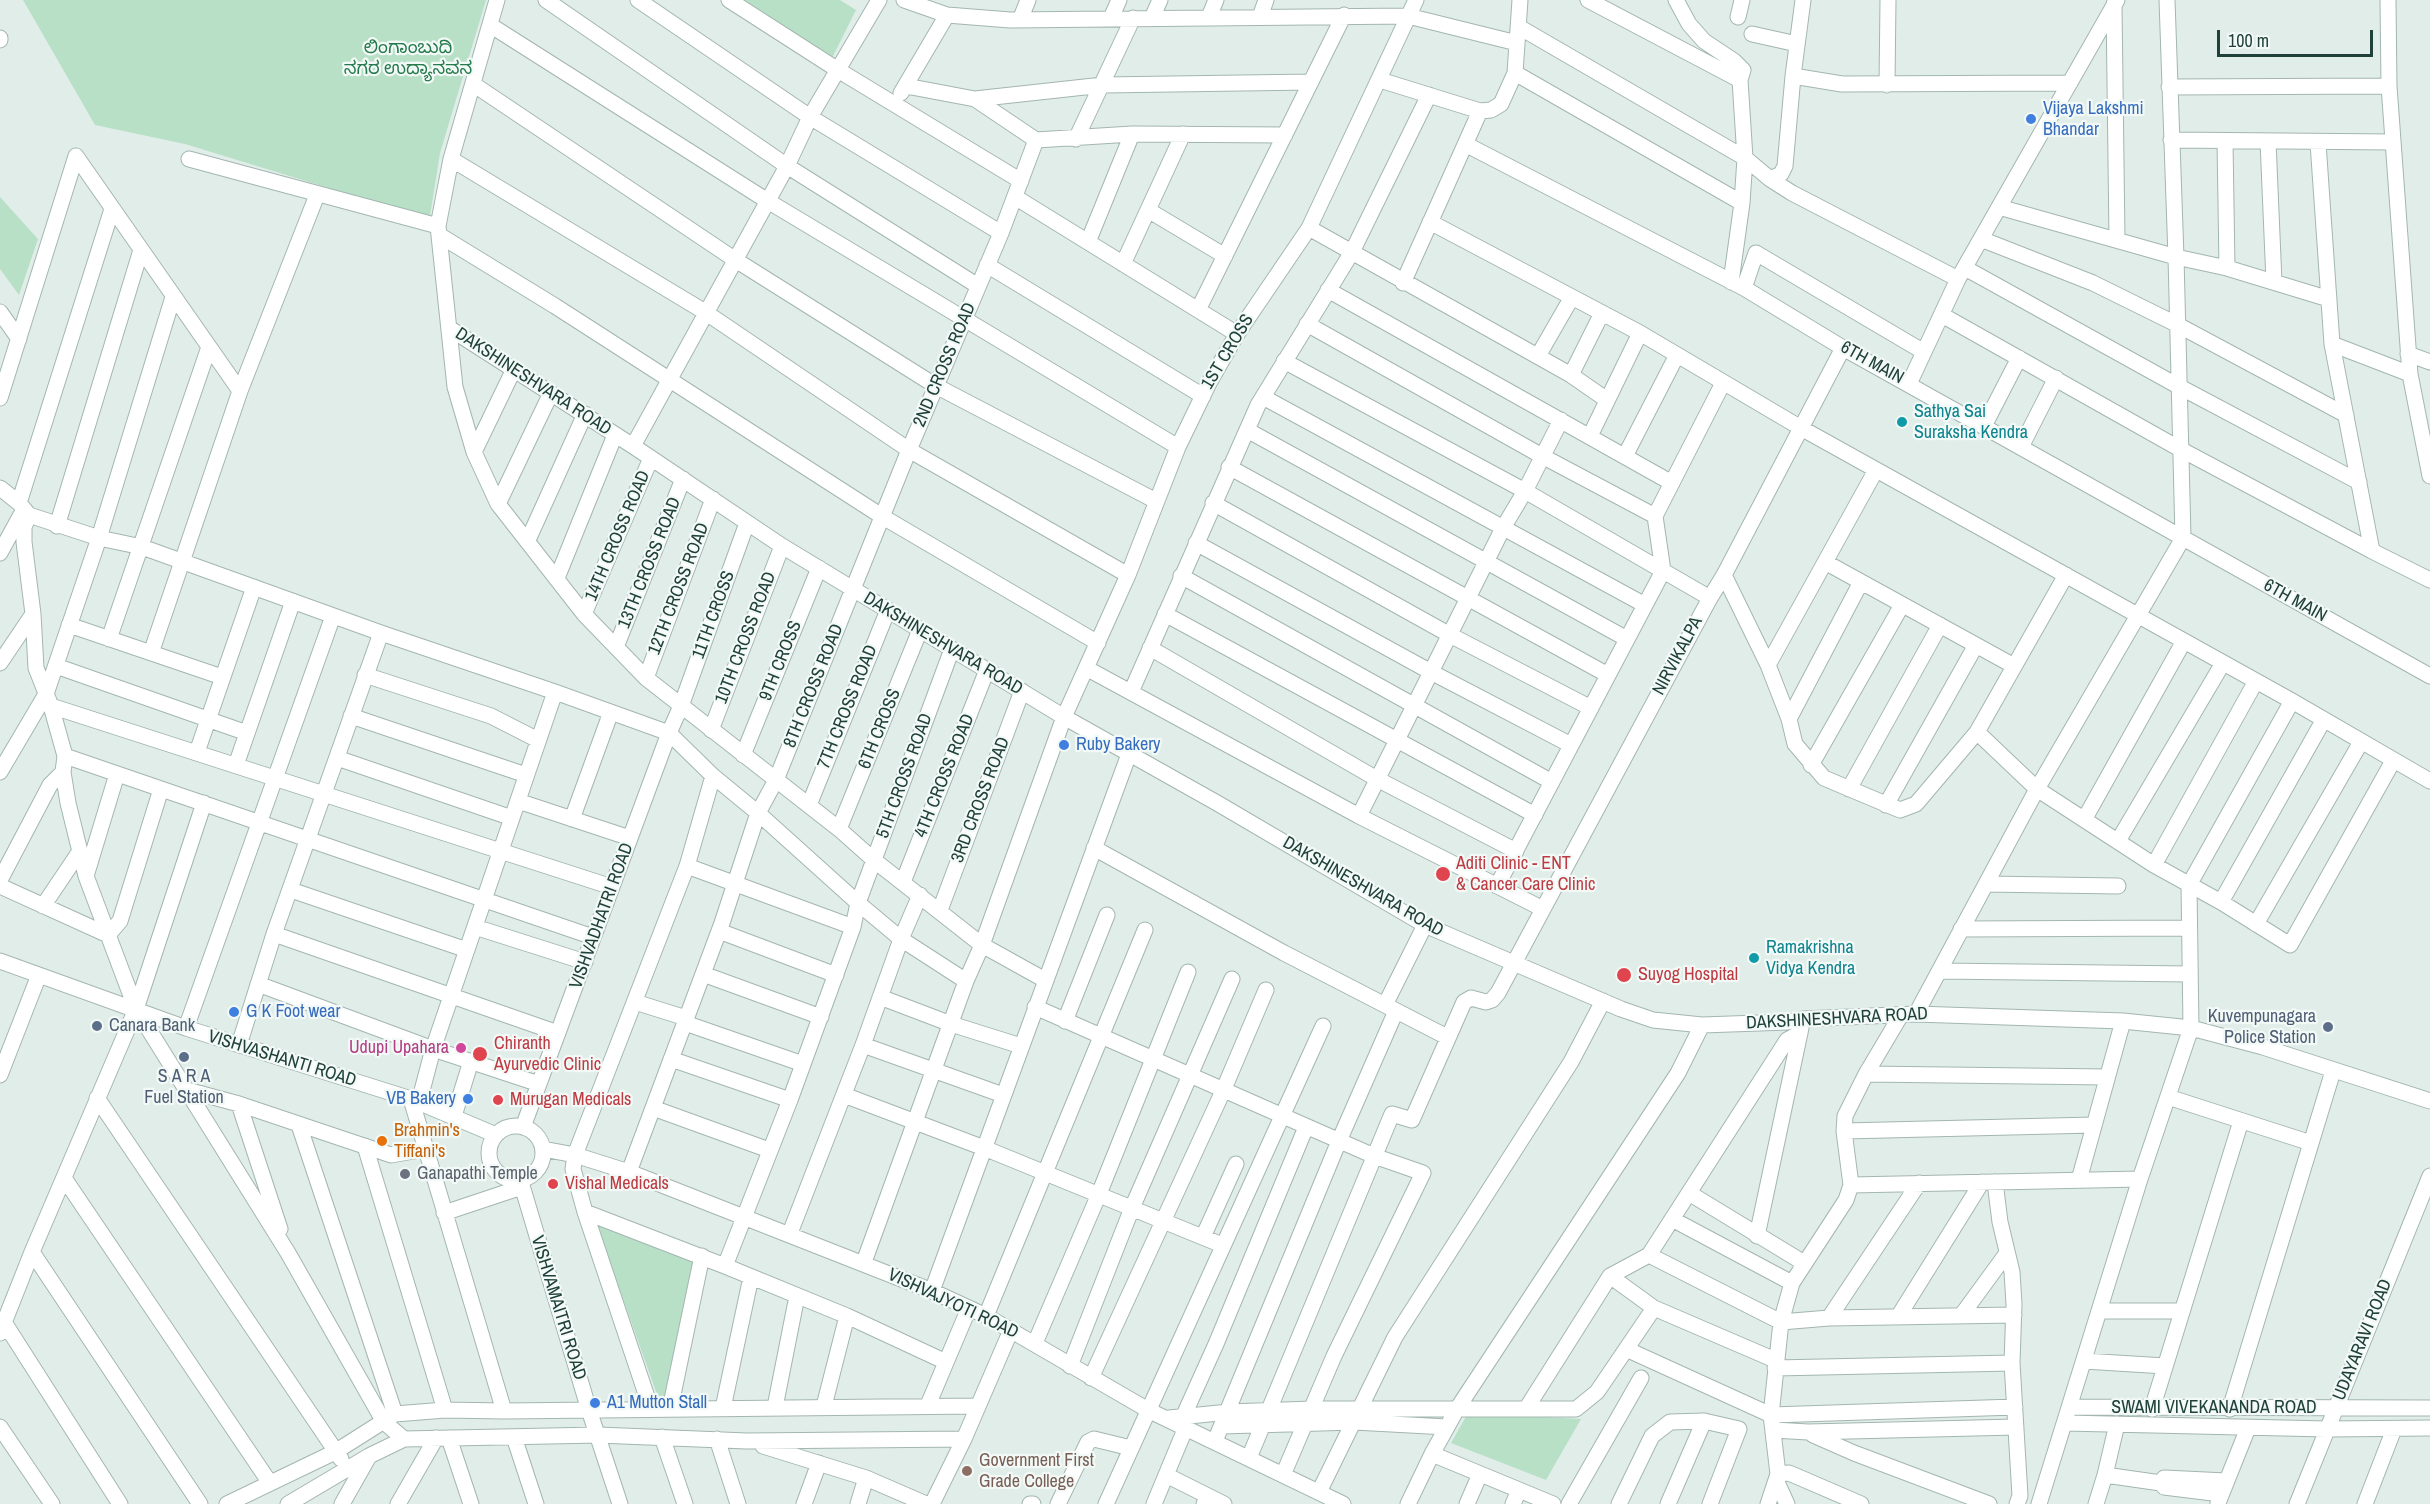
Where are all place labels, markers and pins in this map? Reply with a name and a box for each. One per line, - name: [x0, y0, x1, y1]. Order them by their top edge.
- place label: Vijaya Lakshmi Bhandar: [2043, 98, 2144, 140]
- marker: Vijaya Lakshmi Bhandar: [2024, 112, 2038, 126]
- place label: Sathya Sai Suraksha Kendra: [1914, 401, 2028, 444]
- marker: Sathya Sai Suraksha Kendra: [1895, 415, 1909, 429]
- place label: Ruby Bakery: [1076, 734, 1160, 756]
- marker: Ruby Bakery: [1057, 738, 1071, 752]
- place label: Aditi Clinic - ENT & Cancer Care Clinic: [1456, 853, 1595, 896]
- marker: Aditi Clinic - ENT & Cancer Care Clinic: [1434, 865, 1452, 883]
- place label: Ramakrishna Vidya Kendra: [1766, 937, 1855, 980]
- marker: Ramakrishna Vidya Kendra: [1747, 951, 1761, 965]
- place label: Suyog Hospital: [1638, 964, 1738, 986]
- marker: Suyog Hospital: [1615, 966, 1633, 984]
- place label: G K Foot wear: [246, 1001, 340, 1023]
- marker: G K Foot wear: [227, 1005, 241, 1019]
- place label: Kuvempunagara Police Station: [2208, 1006, 2316, 1048]
- place label: Canara Bank: [109, 1015, 195, 1037]
- marker: Canara Bank: [90, 1019, 104, 1033]
- marker: Kuvempunagara Police Station: [2321, 1020, 2335, 1034]
- place label: Chiranth Ayurvedic Clinic: [494, 1033, 601, 1076]
- place label: Udupi Upahara: [349, 1037, 449, 1059]
- marker: Udupi Upahara: [454, 1041, 468, 1055]
- marker: Chiranth Ayurvedic Clinic: [471, 1045, 489, 1063]
- marker: S A R A Fuel Station: [177, 1050, 191, 1064]
- place label: S A R A Fuel Station: [144, 1066, 224, 1108]
- place label: VB Bakery: [386, 1088, 456, 1110]
- place label: Murugan Medicals: [510, 1089, 631, 1111]
- marker: VB Bakery: [461, 1092, 475, 1106]
- marker: Murugan Medicals: [491, 1093, 505, 1107]
- place label: Brahmin's Tiffani's: [394, 1120, 460, 1162]
- marker: Brahmin's Tiffani's: [375, 1134, 389, 1148]
- place label: Ganapathi Temple: [417, 1163, 538, 1185]
- marker: Ganapathi Temple: [398, 1167, 412, 1181]
- place label: Vishal Medicals: [565, 1173, 669, 1195]
- marker: Vishal Medicals: [546, 1177, 560, 1191]
- place label: A1 Mutton Stall: [607, 1392, 707, 1414]
- marker: A1 Mutton Stall: [588, 1396, 602, 1410]
- place label: Government First Grade College: [979, 1450, 1094, 1492]
- marker: Government First Grade College: [960, 1464, 974, 1478]

